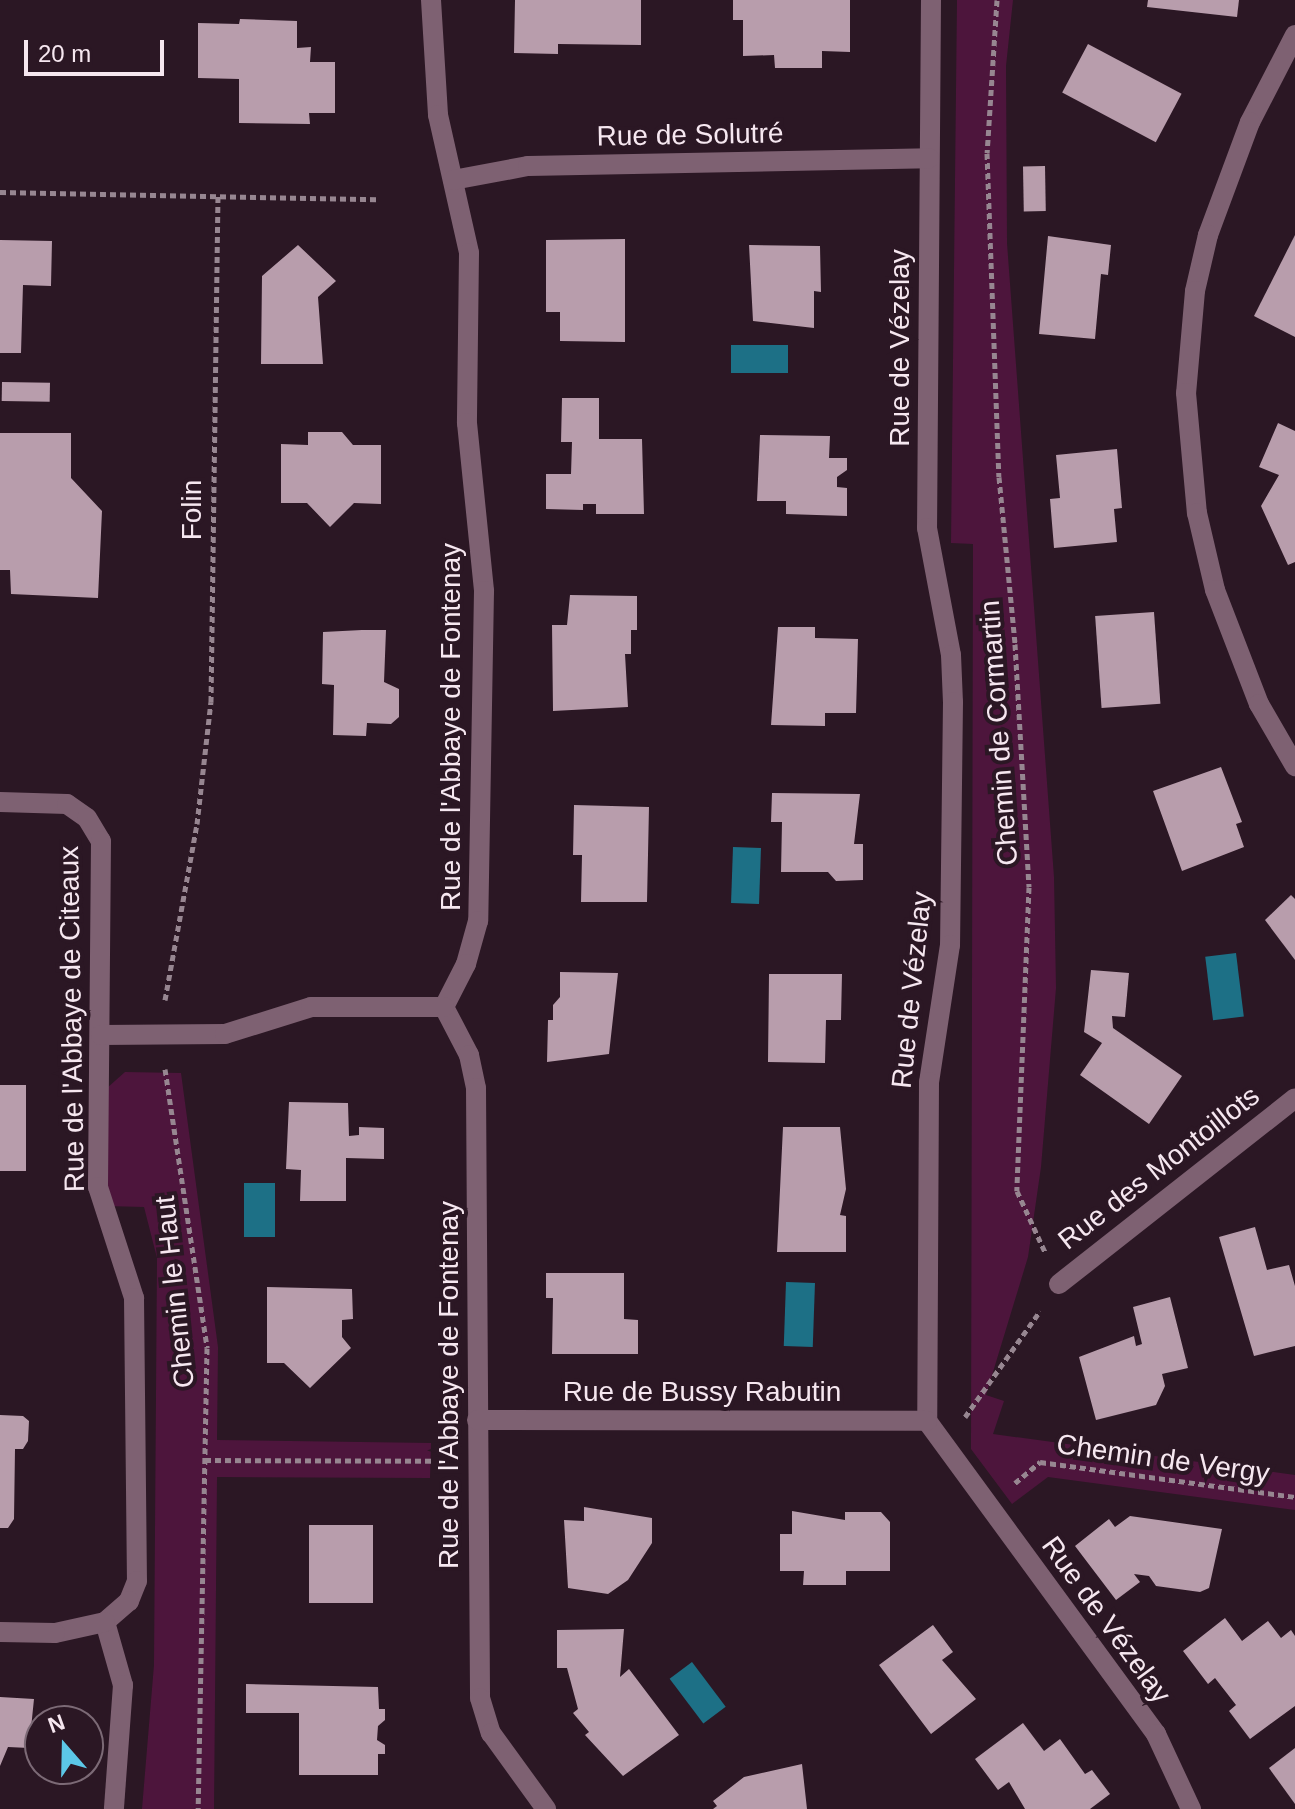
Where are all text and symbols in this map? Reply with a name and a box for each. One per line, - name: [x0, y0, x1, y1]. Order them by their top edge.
- scale bar: [28, 24, 168, 74]
- text: 20 m: [38, 40, 91, 67]
- street label: Rue de Solutré: [596, 117, 784, 153]
- street label: Rue de Vézelay: [883, 249, 917, 447]
- street label: Folin: [175, 480, 209, 540]
- street label: Rue de l'Abbaye de Fontenay: [434, 543, 468, 911]
- street label: Chemin de Cormartin: [973, 599, 1025, 867]
- street label: Rue de l'Abbaye de Citeaux: [52, 846, 92, 1192]
- street label: Rue de Vézelay: [885, 890, 939, 1090]
- street label: Rue des Montoillots: [1052, 1079, 1266, 1257]
- street label: Chemin le Haut: [148, 1194, 202, 1390]
- street label: Rue de l'Abbaye de Fontenay: [432, 1201, 466, 1569]
- street label: Rue de Bussy Rabutin: [563, 1375, 841, 1409]
- street label: Chemin de Vergy: [1054, 1427, 1272, 1491]
- street label: Rue de Vézelay: [1034, 1530, 1178, 1710]
- north arrow: [24, 1705, 104, 1785]
- text: N: [45, 1709, 68, 1738]

